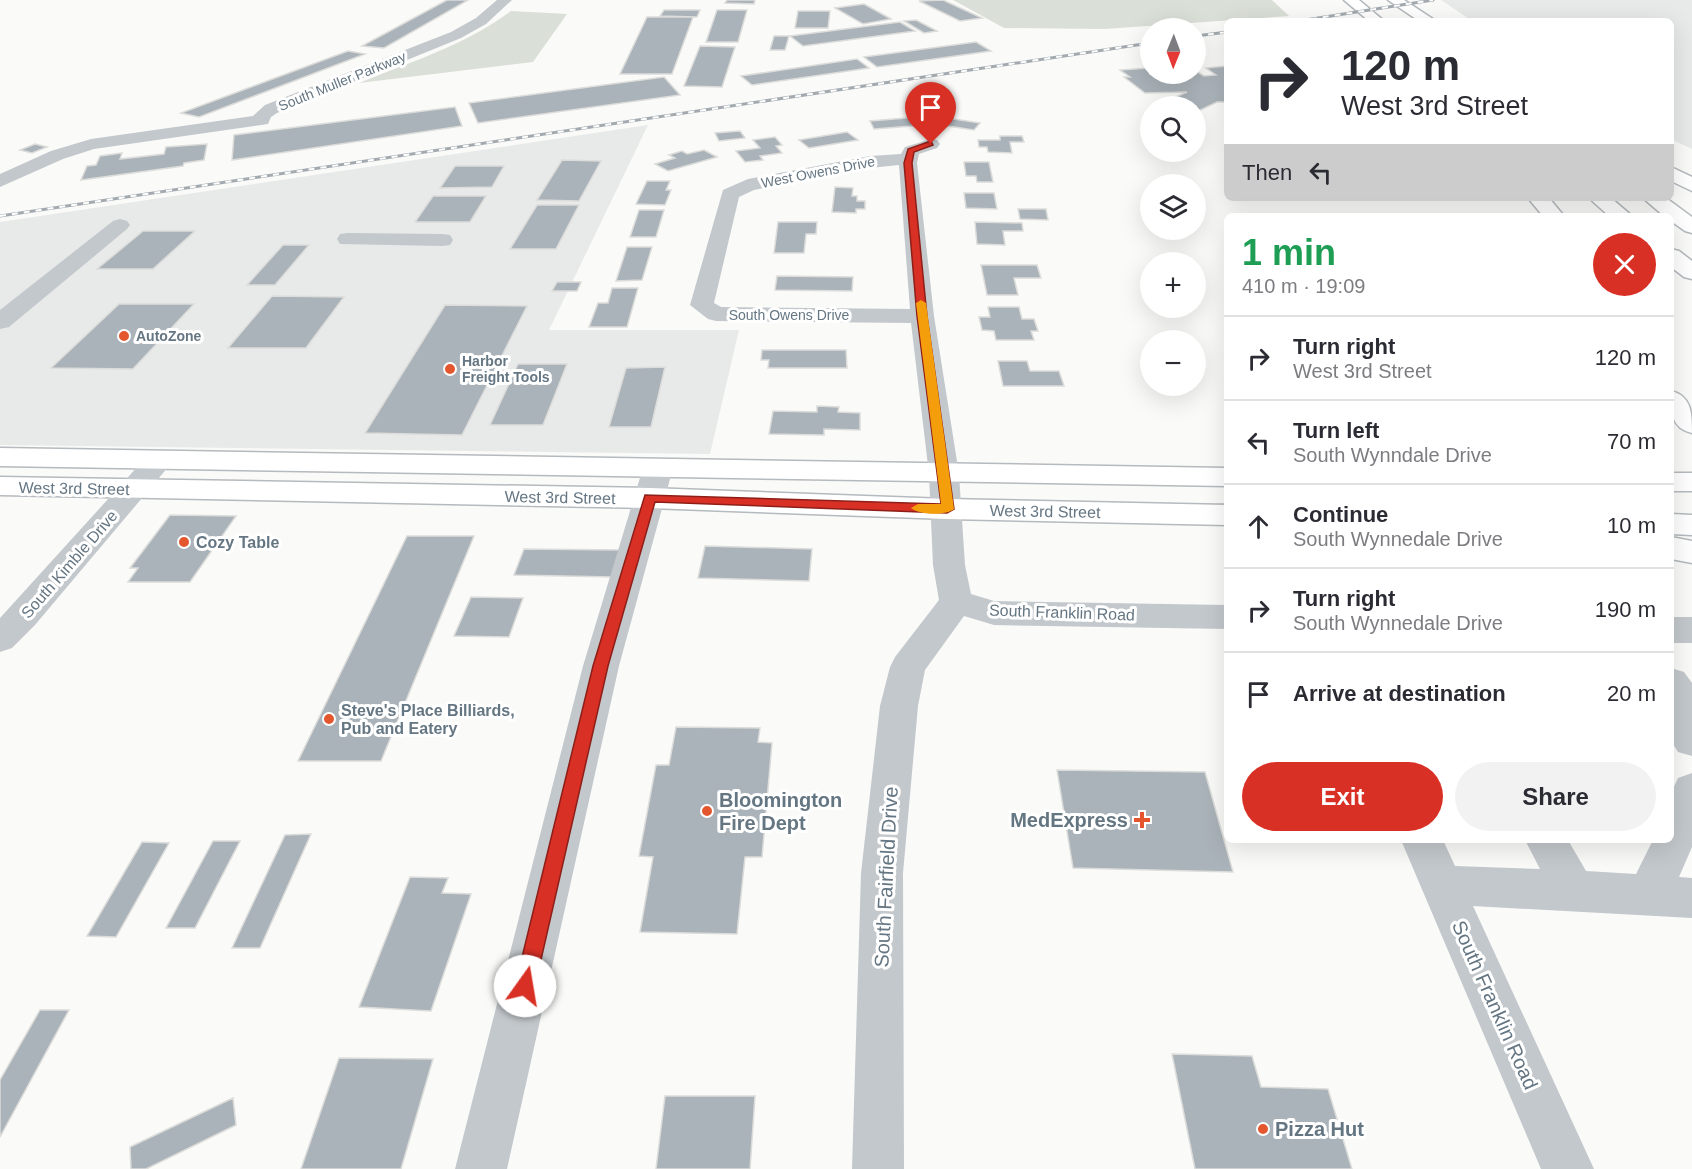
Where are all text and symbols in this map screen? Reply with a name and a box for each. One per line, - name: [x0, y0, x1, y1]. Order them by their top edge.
- north arrow: [1140, 18, 1206, 84]
- map controls: [1140, 18, 1206, 396]
- icon: right: [1242, 42, 1320, 120]
- text: 120 m: [1341, 42, 1460, 89]
- street label: South Muller Parkway: [276, 48, 408, 114]
- pin: [905, 82, 956, 144]
- icon: arrive: [914, 91, 947, 124]
- text: West 3rd Street: [1341, 91, 1528, 121]
- button: search: [1140, 96, 1206, 162]
- street label: West Owens Drive: [760, 153, 876, 191]
- icon: left: [1304, 156, 1337, 189]
- text: Then: [1242, 160, 1292, 185]
- button: layers: [1140, 174, 1206, 240]
- text: 1 min: [1242, 232, 1336, 273]
- button: close: [1593, 233, 1656, 296]
- button: +: [1140, 252, 1206, 318]
- text: 410 m · 19:09: [1242, 275, 1365, 297]
- street label: South Owens Drive: [729, 307, 850, 323]
- place label: AutoZone: [136, 328, 202, 344]
- marker: AutoZone: [117, 329, 131, 343]
- button: −: [1140, 330, 1206, 396]
- text: Turn right: [1293, 334, 1395, 359]
- icon: right: [1242, 342, 1275, 375]
- text: 120 m: [1595, 345, 1656, 370]
- place label: Harbor Freight Tools: [462, 353, 550, 385]
- text: West 3rd Street: [1293, 360, 1432, 382]
- marker: Harbor Freight Tools: [443, 362, 457, 376]
- text: Turn left: [1293, 418, 1379, 443]
- icon: left: [1242, 426, 1275, 459]
- text: 70 m: [1607, 429, 1656, 454]
- text: South Wynndale Drive: [1293, 444, 1492, 466]
- street label: West 3rd Street: [18, 479, 130, 498]
- street label: West 3rd Street: [504, 488, 616, 507]
- street label: West 3rd Street: [989, 502, 1101, 521]
- text: Continue: [1293, 502, 1388, 527]
- street label: South Kimble Drive: [18, 507, 121, 622]
- icon: ahead: [1242, 510, 1275, 543]
- text: 10 m: [1607, 513, 1656, 538]
- text: South Wynnedale Drive: [1293, 528, 1503, 550]
- place label: Cozy Table: [196, 534, 279, 551]
- marker: Cozy Table: [177, 535, 191, 549]
- text: Turn right: [1293, 586, 1395, 611]
- icon: right: [1242, 594, 1275, 627]
- text: 190 m: [1595, 597, 1656, 622]
- street label: South Franklin Road: [989, 601, 1135, 624]
- text: South Wynnedale Drive: [1293, 612, 1503, 634]
- icon: arrive: [1242, 678, 1275, 711]
- text: Arrive at destination: [1293, 681, 1506, 706]
- text: 20 m: [1607, 681, 1656, 706]
- place label: Steve's Place Billiards, Pub and Eatery: [341, 702, 515, 737]
- marker: Steve's Place Billiards, Pub and Eatery: [322, 712, 336, 726]
- button: Exit: [1242, 762, 1443, 831]
- button: Share: [1455, 762, 1656, 831]
- street label: South Fairfield Drive: [870, 786, 902, 968]
- place label: Bloomington Fire Dept: [719, 789, 842, 834]
- marker: Bloomington Fire Dept: [700, 804, 714, 818]
- place label: MedExpress: [1010, 809, 1128, 831]
- marker: MedExpress: [1133, 811, 1151, 829]
- street label: South Franklin Road: [1448, 917, 1542, 1093]
- position arrow: [493, 954, 557, 1018]
- place label: Pizza Hut: [1275, 1118, 1364, 1140]
- marker: Pizza Hut: [1256, 1122, 1270, 1136]

